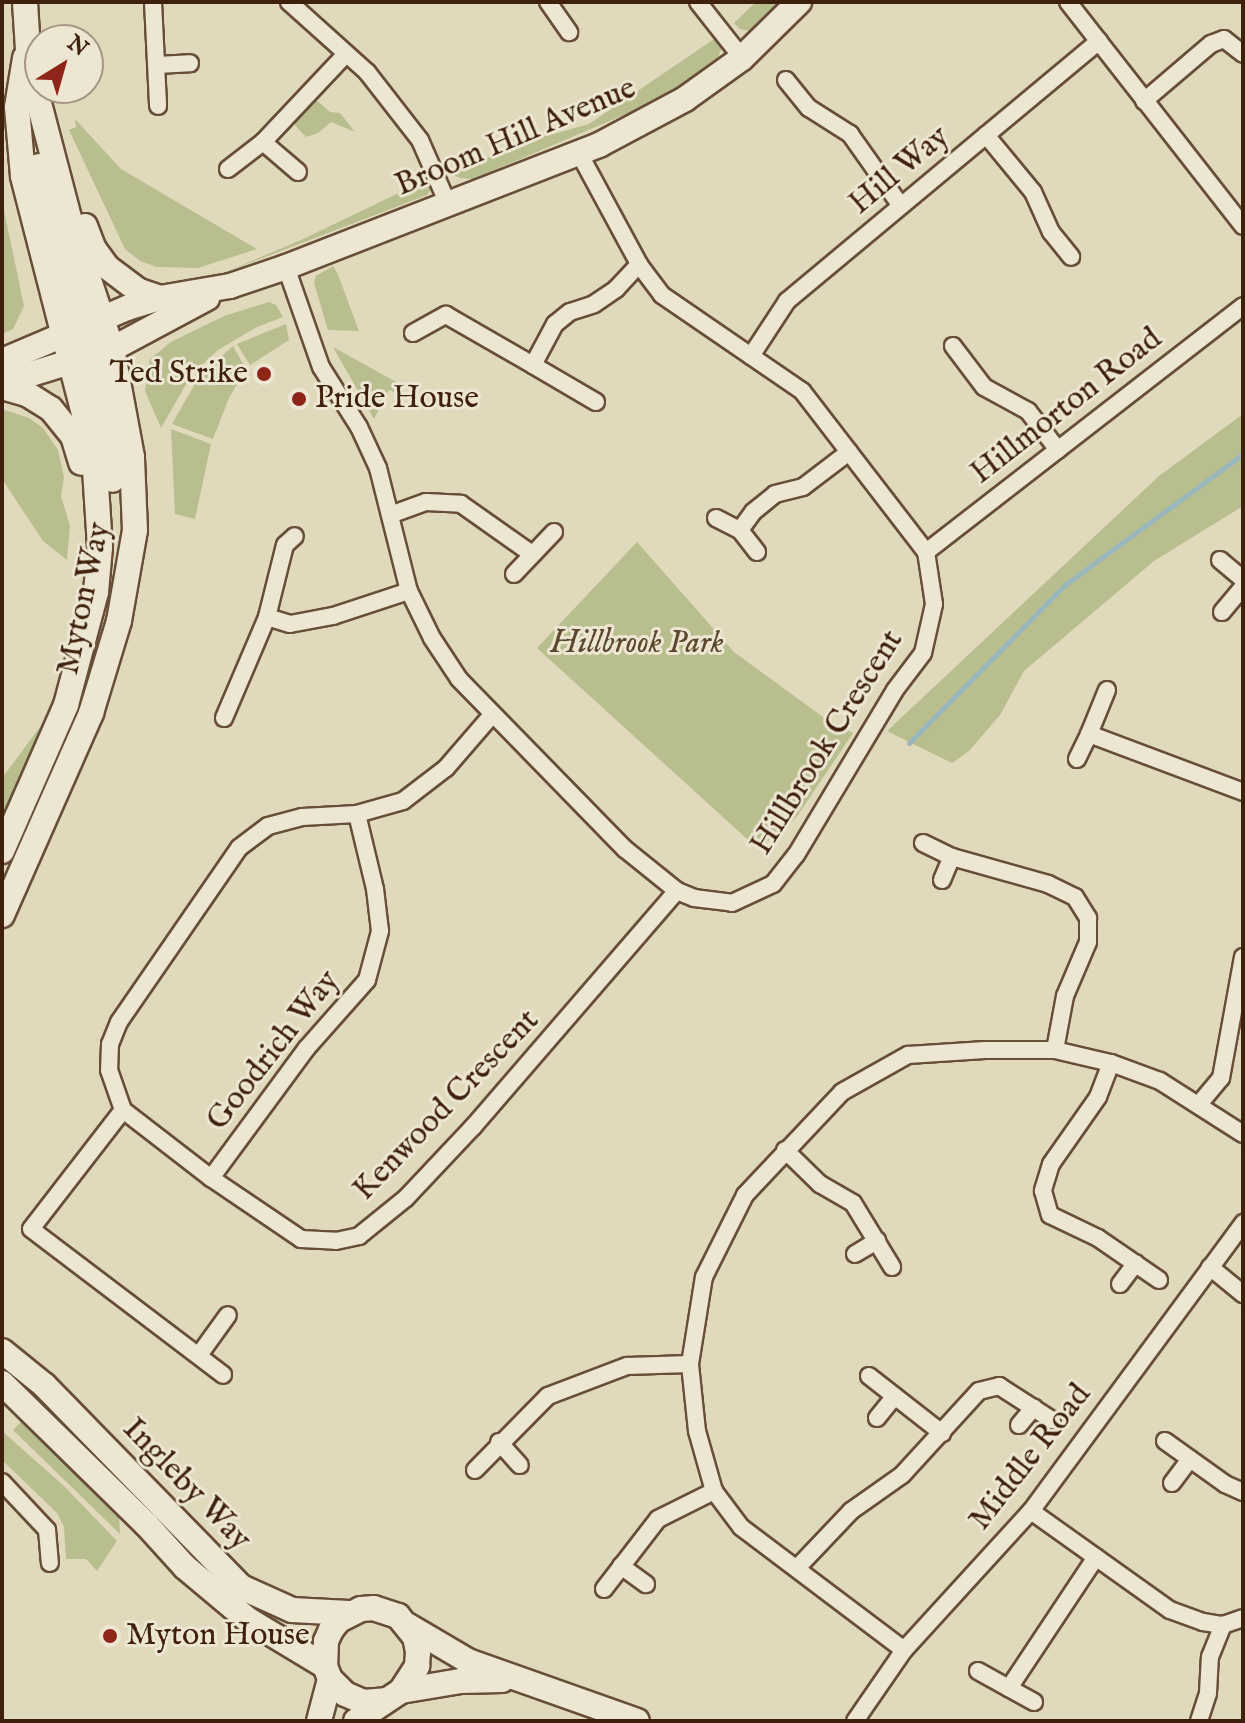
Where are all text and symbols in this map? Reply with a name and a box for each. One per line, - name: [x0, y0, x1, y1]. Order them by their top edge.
- north arrow: [24, 24, 104, 104]
- text: N: [61, 30, 93, 63]
- street label: Broom Hill Avenue: [390, 70, 642, 206]
- street label: Hill Way: [842, 118, 958, 224]
- street label: Hillmorton Road: [964, 321, 1170, 493]
- place label: Ted Strike: [109, 355, 248, 393]
- marker: Ted Strike: [255, 365, 273, 383]
- place label: Pride House: [315, 380, 479, 418]
- marker: Pride House: [290, 390, 308, 408]
- street label: Myton Way: [50, 519, 120, 679]
- street label: Hillbrook Crescent: [743, 624, 913, 862]
- park label: Hillbrook Park: [551, 625, 723, 663]
- street label: Goodrich Way: [200, 963, 348, 1139]
- street label: Kenwood Crescent: [346, 1003, 548, 1209]
- street label: Middle Road: [962, 1377, 1100, 1539]
- street label: Ingleby Way: [114, 1411, 258, 1559]
- place label: Myton House: [126, 1617, 310, 1655]
- marker: Myton House: [101, 1627, 119, 1645]

